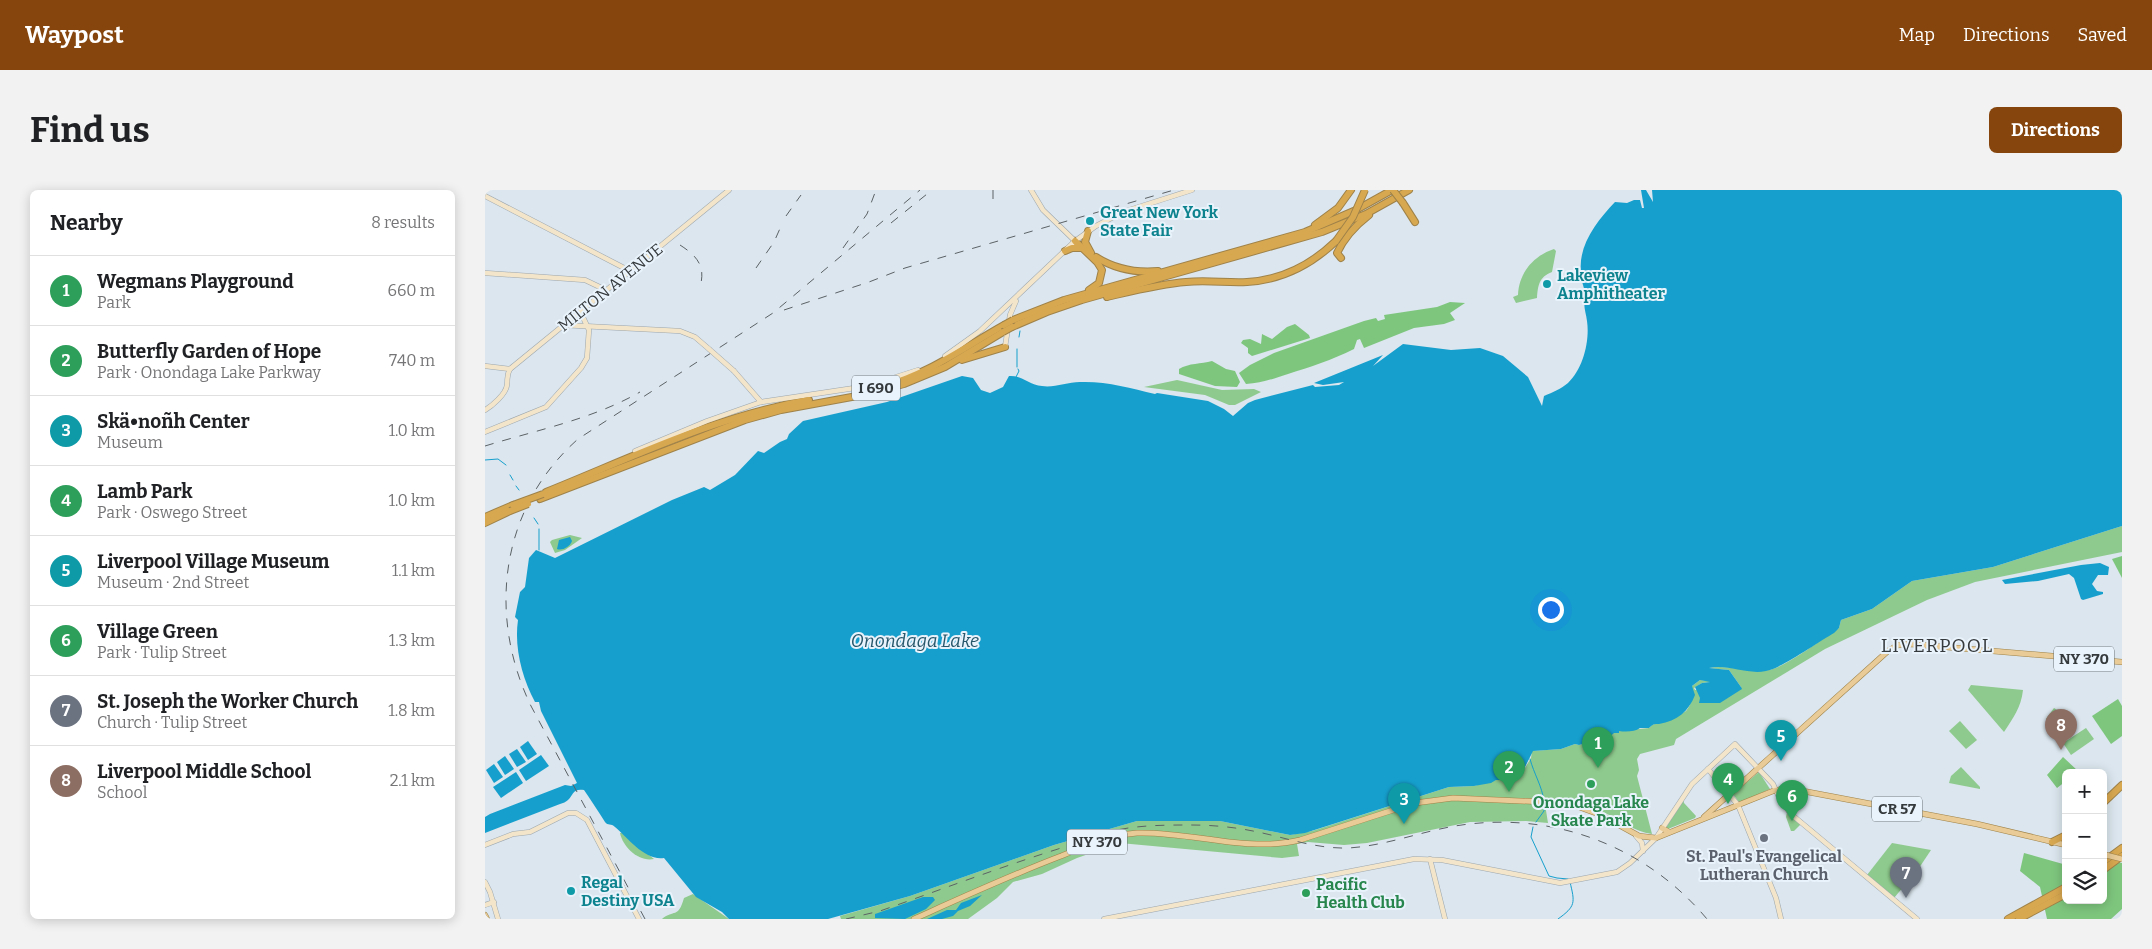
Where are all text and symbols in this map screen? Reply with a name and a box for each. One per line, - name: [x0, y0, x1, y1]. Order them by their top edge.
- text: Waypost: [25, 21, 124, 49]
- text: Map: [1899, 24, 1935, 46]
- text: Directions: [1963, 24, 2050, 46]
- text: Saved: [2078, 24, 2127, 46]
- button: Directions: [1989, 107, 2122, 153]
- text: Find us: [30, 109, 150, 151]
- place label: Great New York State Fair: [1100, 203, 1219, 240]
- text: Nearby: [50, 210, 123, 236]
- text: 8 results: [371, 213, 435, 232]
- marker: Great New York State Fair: [1084, 215, 1096, 227]
- street label: MILTON AVENUE: [554, 239, 667, 335]
- place label: Lakeview Amphitheater: [1557, 266, 1665, 303]
- text: Wegmans Playground: [97, 270, 294, 293]
- marker: Lakeview Amphitheater: [1541, 278, 1553, 290]
- text: 1: [63, 281, 69, 300]
- text: 660 m: [387, 281, 435, 300]
- text: Park: [97, 293, 131, 312]
- text: Butterfly Garden of Hope: [97, 340, 321, 363]
- text: 2: [61, 351, 71, 370]
- text: 740 m: [389, 351, 435, 370]
- text: Park · Onondaga Lake Parkway: [97, 363, 321, 382]
- road number: I 690: [852, 376, 900, 400]
- text: Skä•noñh Center: [97, 410, 250, 433]
- text: 3: [61, 421, 71, 440]
- text: 1.0 km: [388, 421, 435, 440]
- text: Museum: [97, 433, 163, 452]
- text: Lamb Park: [97, 480, 193, 503]
- text: 4: [61, 491, 71, 510]
- text: 1.0 km: [388, 491, 435, 510]
- text: Park · Oswego Street: [97, 503, 247, 522]
- text: Liverpool Village Museum: [97, 550, 329, 573]
- text: 5: [62, 561, 70, 580]
- text: 1.1 km: [392, 561, 435, 580]
- text: Museum · 2nd Street: [97, 573, 249, 592]
- your location: [1538, 597, 1564, 623]
- text: Village Green: [97, 620, 218, 643]
- water label: Onondaga Lake: [851, 630, 979, 652]
- text: 6: [61, 631, 71, 650]
- text: 1.3 km: [389, 631, 435, 650]
- district label: LIVERPOOL: [1881, 634, 1993, 657]
- text: Park · Tulip Street: [97, 643, 227, 662]
- road number: NY 370: [2054, 646, 2114, 672]
- text: St. Joseph the Worker Church: [97, 690, 358, 713]
- text: 7: [62, 701, 70, 720]
- text: 1.8 km: [388, 701, 435, 720]
- pin: 8: [2045, 709, 2077, 750]
- text: Church · Tulip Street: [97, 713, 247, 732]
- pin: 5: [1765, 720, 1797, 761]
- pin: 1: [1582, 727, 1614, 768]
- pin: 2: [1493, 751, 1525, 792]
- text: Liverpool Middle School: [97, 760, 311, 783]
- pin: 4: [1712, 763, 1744, 804]
- map controls: [2062, 769, 2107, 904]
- button: +: [2062, 769, 2107, 814]
- text: 8: [61, 771, 71, 790]
- text: 2.1 km: [390, 771, 435, 790]
- marker: Onondaga Lake Skate Park: [1585, 778, 1597, 790]
- pin: 6: [1776, 780, 1808, 821]
- text: School: [97, 783, 147, 802]
- pin: 3: [1388, 783, 1420, 824]
- place label: Onondaga Lake Skate Park: [1533, 793, 1649, 830]
- road number: CR 57: [1872, 796, 1922, 822]
- button: −: [2062, 814, 2107, 859]
- road number: NY 370: [1067, 830, 1127, 854]
- marker: St. Paul's Evangelical Lutheran Church: [1758, 832, 1770, 844]
- place label: St. Paul's Evangelical Lutheran Church: [1686, 847, 1842, 884]
- pin: 7: [1890, 857, 1922, 898]
- button: layers: [2062, 859, 2107, 904]
- place label: Regal Destiny USA: [581, 873, 675, 910]
- place label: Pacific Health Club: [1316, 875, 1405, 912]
- marker: Regal Destiny USA: [565, 885, 577, 897]
- marker: Pacific Health Club: [1300, 887, 1312, 899]

